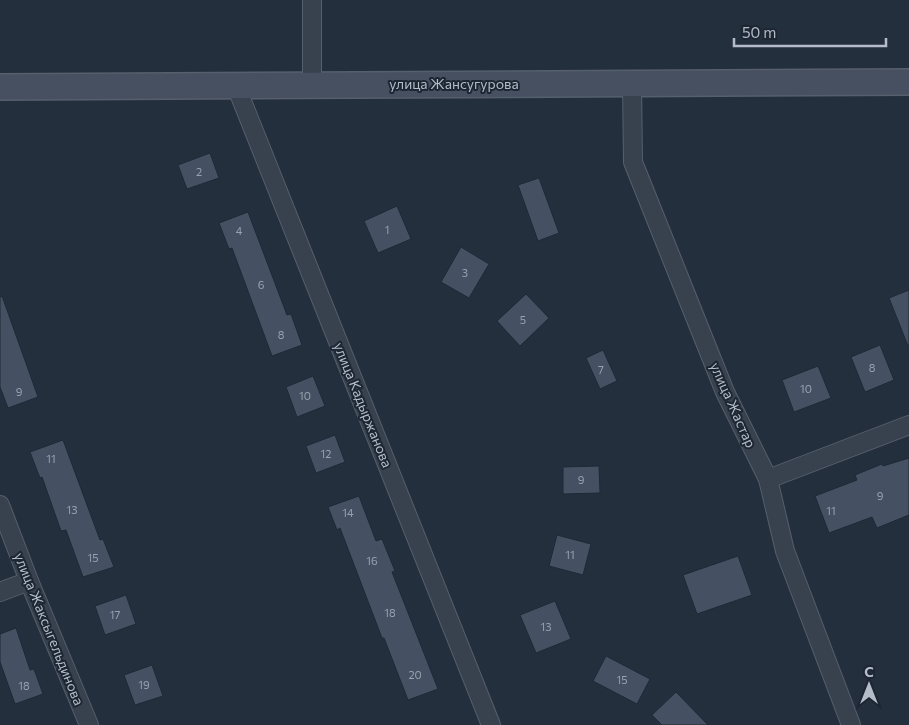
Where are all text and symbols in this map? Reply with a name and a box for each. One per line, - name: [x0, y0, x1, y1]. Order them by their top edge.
- scale bar: [734, 15, 886, 47]
- text: 50 m: [742, 23, 776, 41]
- street label: улица Жансугурова: [389, 75, 519, 92]
- house number: 2: [196, 165, 202, 178]
- house number: 1: [385, 223, 389, 236]
- house number: 4: [236, 224, 243, 237]
- house number: 3: [462, 266, 468, 279]
- house number: 6: [258, 278, 265, 291]
- house number: 5: [520, 313, 526, 326]
- house number: 8: [278, 328, 285, 341]
- street label: улица Кадыржанова: [331, 340, 396, 470]
- street label: улица Жастар: [707, 359, 760, 450]
- house number: 8: [869, 361, 876, 374]
- house number: 7: [598, 363, 604, 376]
- house number: 10: [800, 382, 812, 395]
- house number: 9: [16, 385, 23, 398]
- house number: 10: [299, 389, 311, 402]
- house number: 12: [321, 447, 331, 460]
- house number: 11: [46, 452, 56, 465]
- house number: 9: [578, 473, 585, 486]
- house number: 9: [877, 489, 884, 502]
- house number: 13: [67, 503, 77, 516]
- house number: 11: [826, 504, 836, 517]
- house number: 14: [342, 506, 354, 519]
- house number: 11: [565, 548, 575, 561]
- street label: улица Жаксыгельдинова: [11, 550, 88, 708]
- house number: 15: [87, 551, 99, 564]
- house number: 16: [366, 554, 378, 567]
- house number: 18: [384, 606, 396, 619]
- house number: 17: [110, 608, 120, 621]
- house number: 13: [541, 620, 551, 633]
- north arrow: [844, 660, 894, 710]
- text: С: [864, 663, 874, 680]
- house number: 20: [408, 668, 422, 681]
- house number: 15: [616, 673, 628, 686]
- house number: 19: [138, 678, 150, 691]
- house number: 18: [18, 679, 30, 692]

